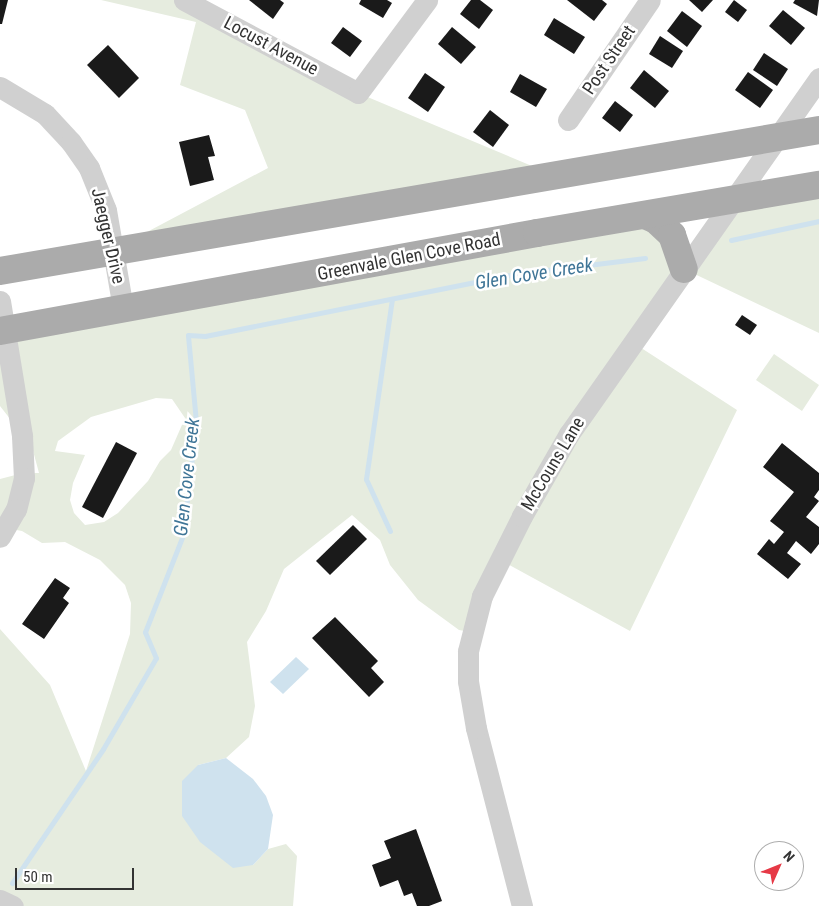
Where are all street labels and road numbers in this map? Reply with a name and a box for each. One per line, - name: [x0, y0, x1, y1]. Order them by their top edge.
- street label: Locust Avenue: [220, 12, 322, 80]
- street label: Post Street: [578, 21, 640, 99]
- street label: Jaegger Drive: [87, 186, 129, 286]
- street label: Greenvale Glen Cove Road: [316, 229, 502, 285]
- street label: McCouns Lane: [517, 413, 589, 515]

